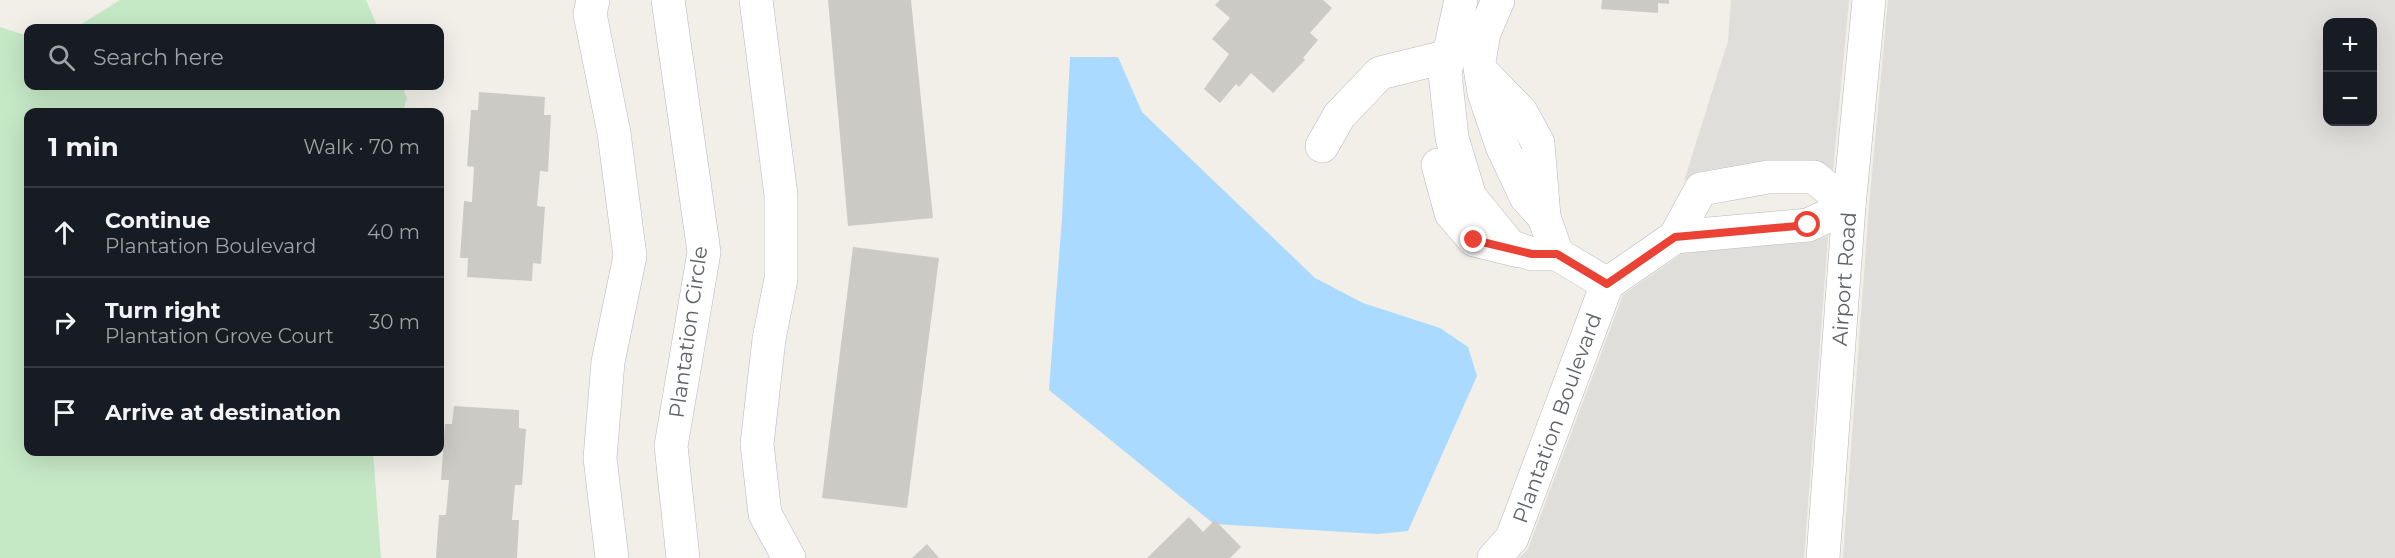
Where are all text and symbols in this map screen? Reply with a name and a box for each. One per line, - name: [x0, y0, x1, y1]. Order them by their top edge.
- map controls: [2323, 18, 2377, 126]
- button: +: [2323, 18, 2377, 72]
- search box: [24, 24, 444, 90]
- icon: search: [45, 41, 78, 74]
- text: Search here: [93, 44, 224, 71]
- button: −: [2323, 72, 2377, 126]
- text: 1 min: [48, 131, 119, 163]
- text: Walk · 70 m: [303, 135, 420, 159]
- text: Continue: [105, 207, 211, 234]
- route start: [1794, 211, 1820, 237]
- street label: Airport Road: [1827, 211, 1861, 347]
- icon: ahead: [48, 216, 81, 249]
- text: 40 m: [367, 220, 420, 244]
- route end: [1460, 226, 1486, 252]
- text: Plantation Boulevard: [105, 234, 316, 258]
- street label: Plantation Circle: [664, 244, 712, 420]
- text: Turn right: [105, 297, 220, 324]
- icon: right: [48, 306, 81, 339]
- street label: Plantation Boulevard: [1507, 309, 1607, 527]
- text: 30 m: [369, 310, 420, 334]
- text: Plantation Grove Court: [105, 324, 334, 348]
- icon: arrive: [48, 396, 81, 429]
- text: Arrive at destination: [105, 399, 341, 426]

